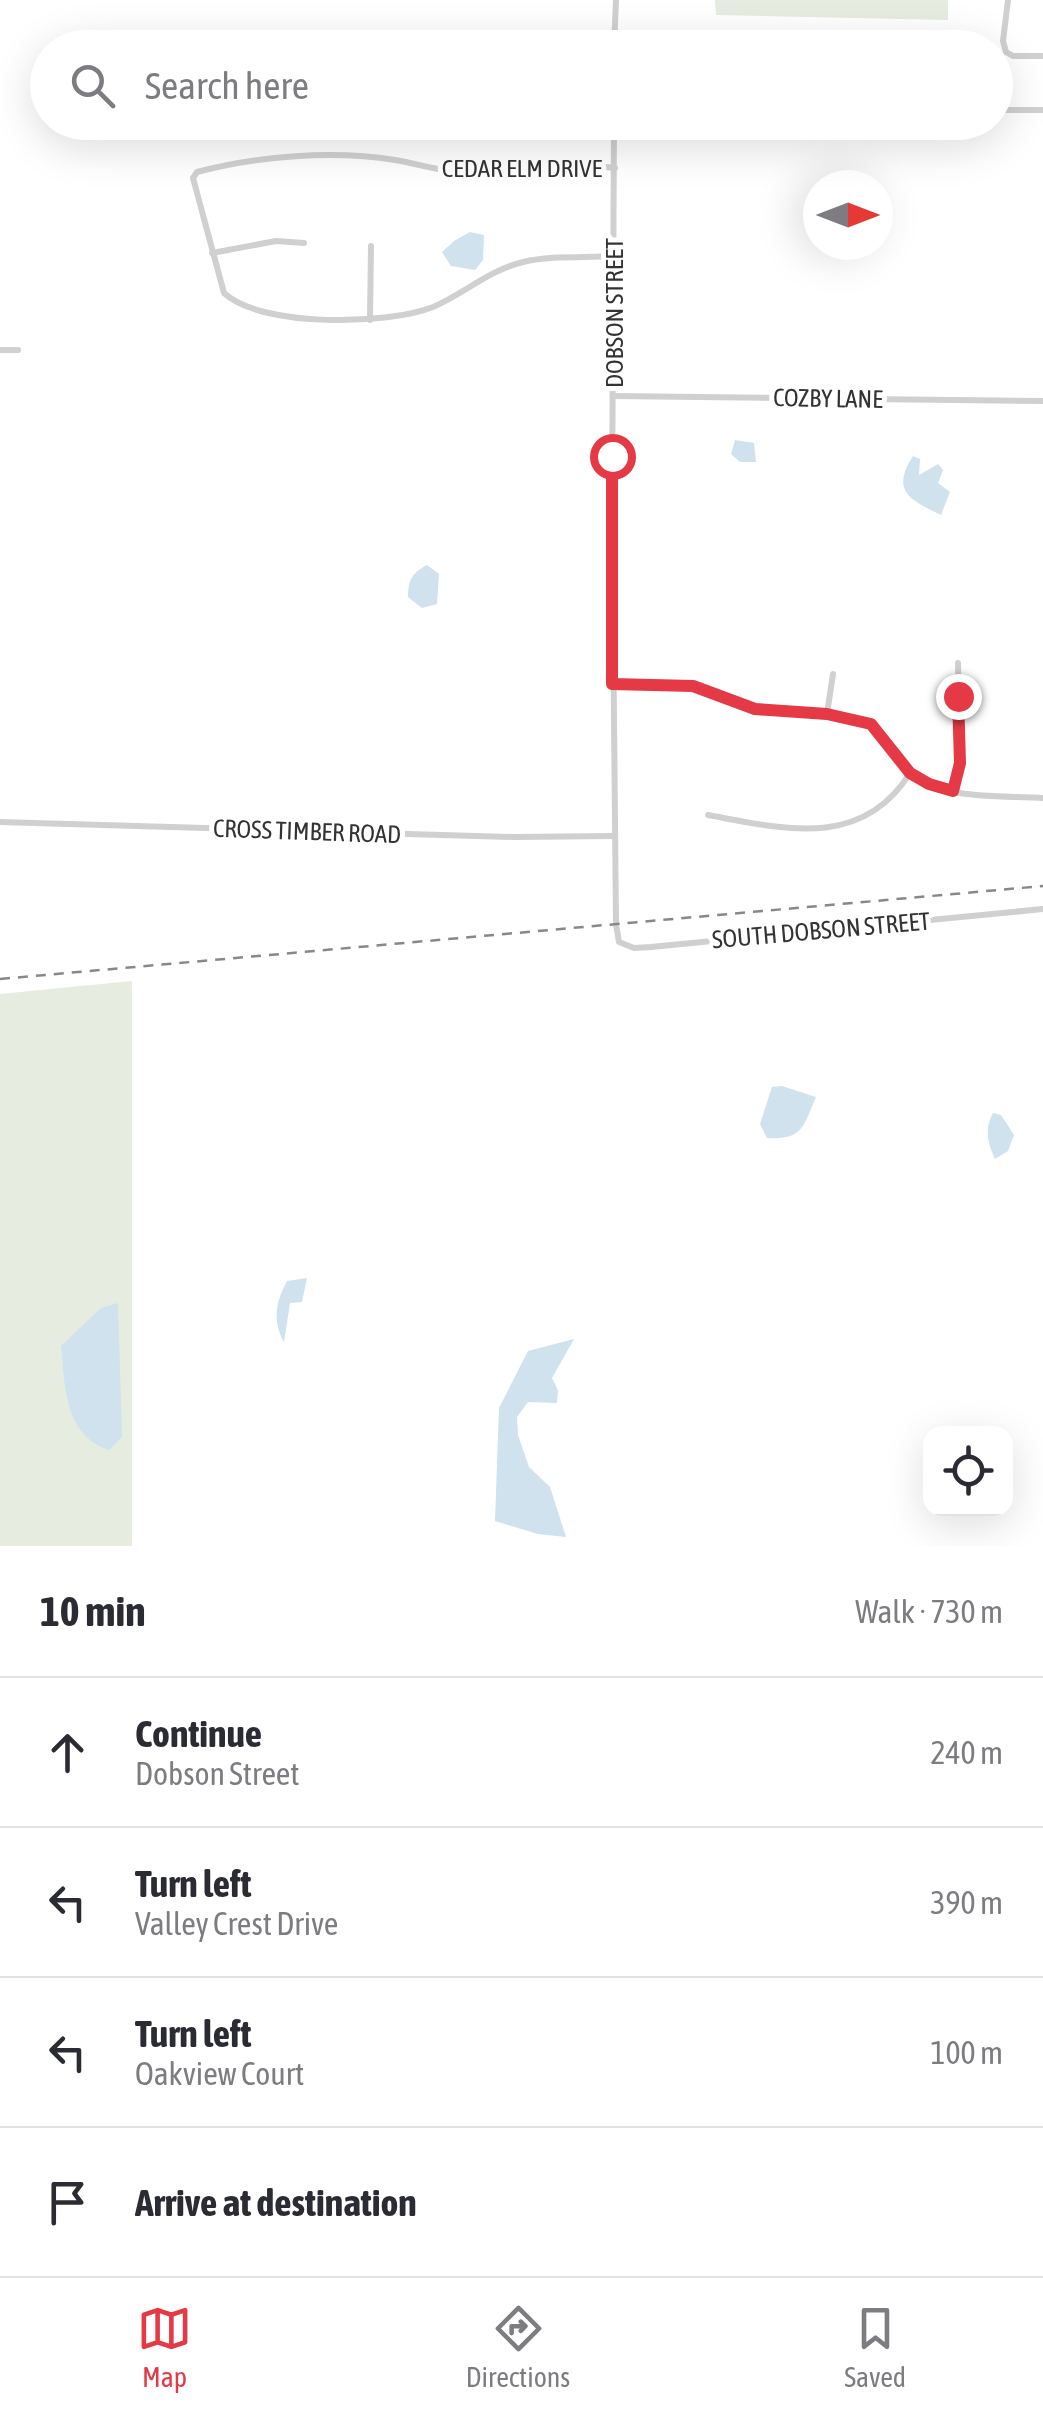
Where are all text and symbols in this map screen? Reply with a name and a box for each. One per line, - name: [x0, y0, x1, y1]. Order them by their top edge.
- search box: [30, 30, 1013, 140]
- icon: search: [65, 58, 120, 113]
- text: Search here: [145, 64, 309, 107]
- street label: CEDAR ELM DRIVE: [442, 154, 603, 182]
- north arrow: [803, 170, 893, 260]
- street label: DOBSON STREET: [600, 238, 628, 388]
- street label: COZBY LANE: [773, 383, 883, 413]
- route start: [590, 434, 636, 480]
- route end: [936, 674, 982, 720]
- street label: CROSS TIMBER ROAD: [212, 814, 402, 848]
- street label: SOUTH DOBSON STREET: [711, 907, 931, 953]
- map controls: [923, 1426, 1013, 1516]
- button: locate: [923, 1426, 1013, 1516]
- text: 10 min: [40, 1587, 146, 1635]
- text: Walk · 730 m: [855, 1593, 1003, 1630]
- text: Continue: [135, 1712, 262, 1755]
- icon: ahead: [40, 1725, 95, 1780]
- text: 240 m: [930, 1734, 1003, 1771]
- text: Dobson Street: [135, 1755, 300, 1792]
- text: Turn left: [135, 1862, 251, 1905]
- icon: left: [40, 1875, 95, 1930]
- text: 390 m: [930, 1884, 1003, 1921]
- text: Valley Crest Drive: [135, 1905, 338, 1942]
- text: Turn left: [135, 2012, 251, 2055]
- icon: left: [40, 2025, 95, 2080]
- text: 100 m: [930, 2034, 1003, 2071]
- text: Oakview Court: [135, 2055, 304, 2092]
- icon: arrive: [40, 2175, 95, 2230]
- text: Arrive at destination: [135, 2181, 417, 2224]
- tab: Map: [137, 2301, 192, 2393]
- tab: Directions: [466, 2301, 570, 2393]
- tab: Saved: [844, 2301, 906, 2393]

